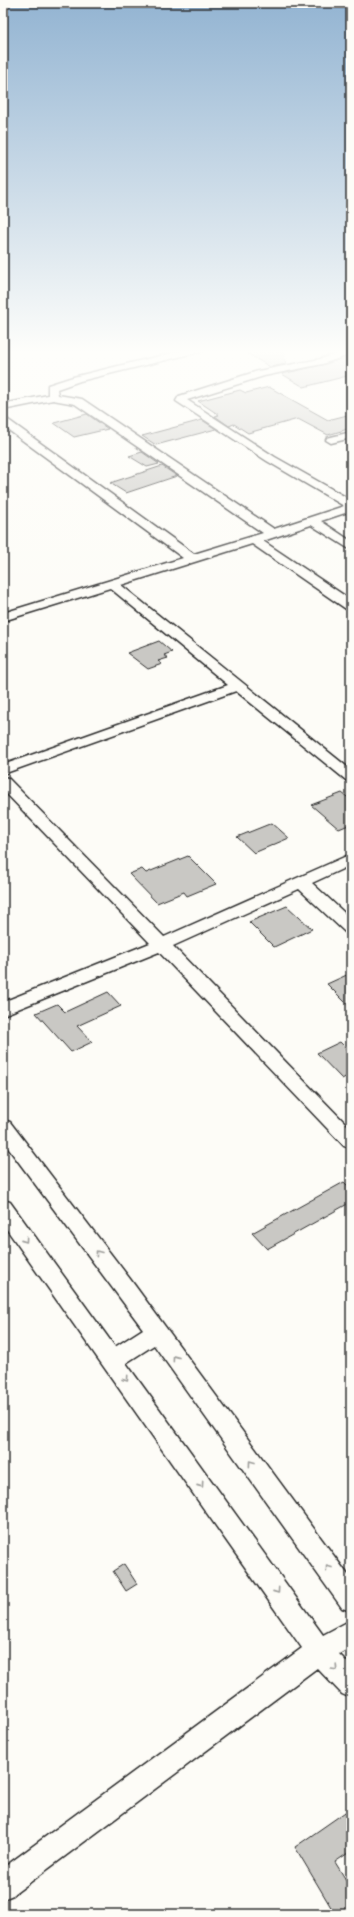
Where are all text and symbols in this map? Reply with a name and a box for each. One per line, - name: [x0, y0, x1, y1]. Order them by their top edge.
- one-way arrow: [20, 1236, 28, 1243]
- one-way arrow: [96, 1250, 103, 1257]
- one-way arrow: [173, 1355, 180, 1362]
- one-way arrow: [121, 1375, 129, 1382]
- one-way arrow: [249, 1460, 256, 1467]
- one-way arrow: [196, 1481, 204, 1488]
- one-way arrow: [326, 1565, 333, 1572]
- one-way arrow: [272, 1587, 280, 1594]
- one-way arrow: [330, 1664, 337, 1671]

